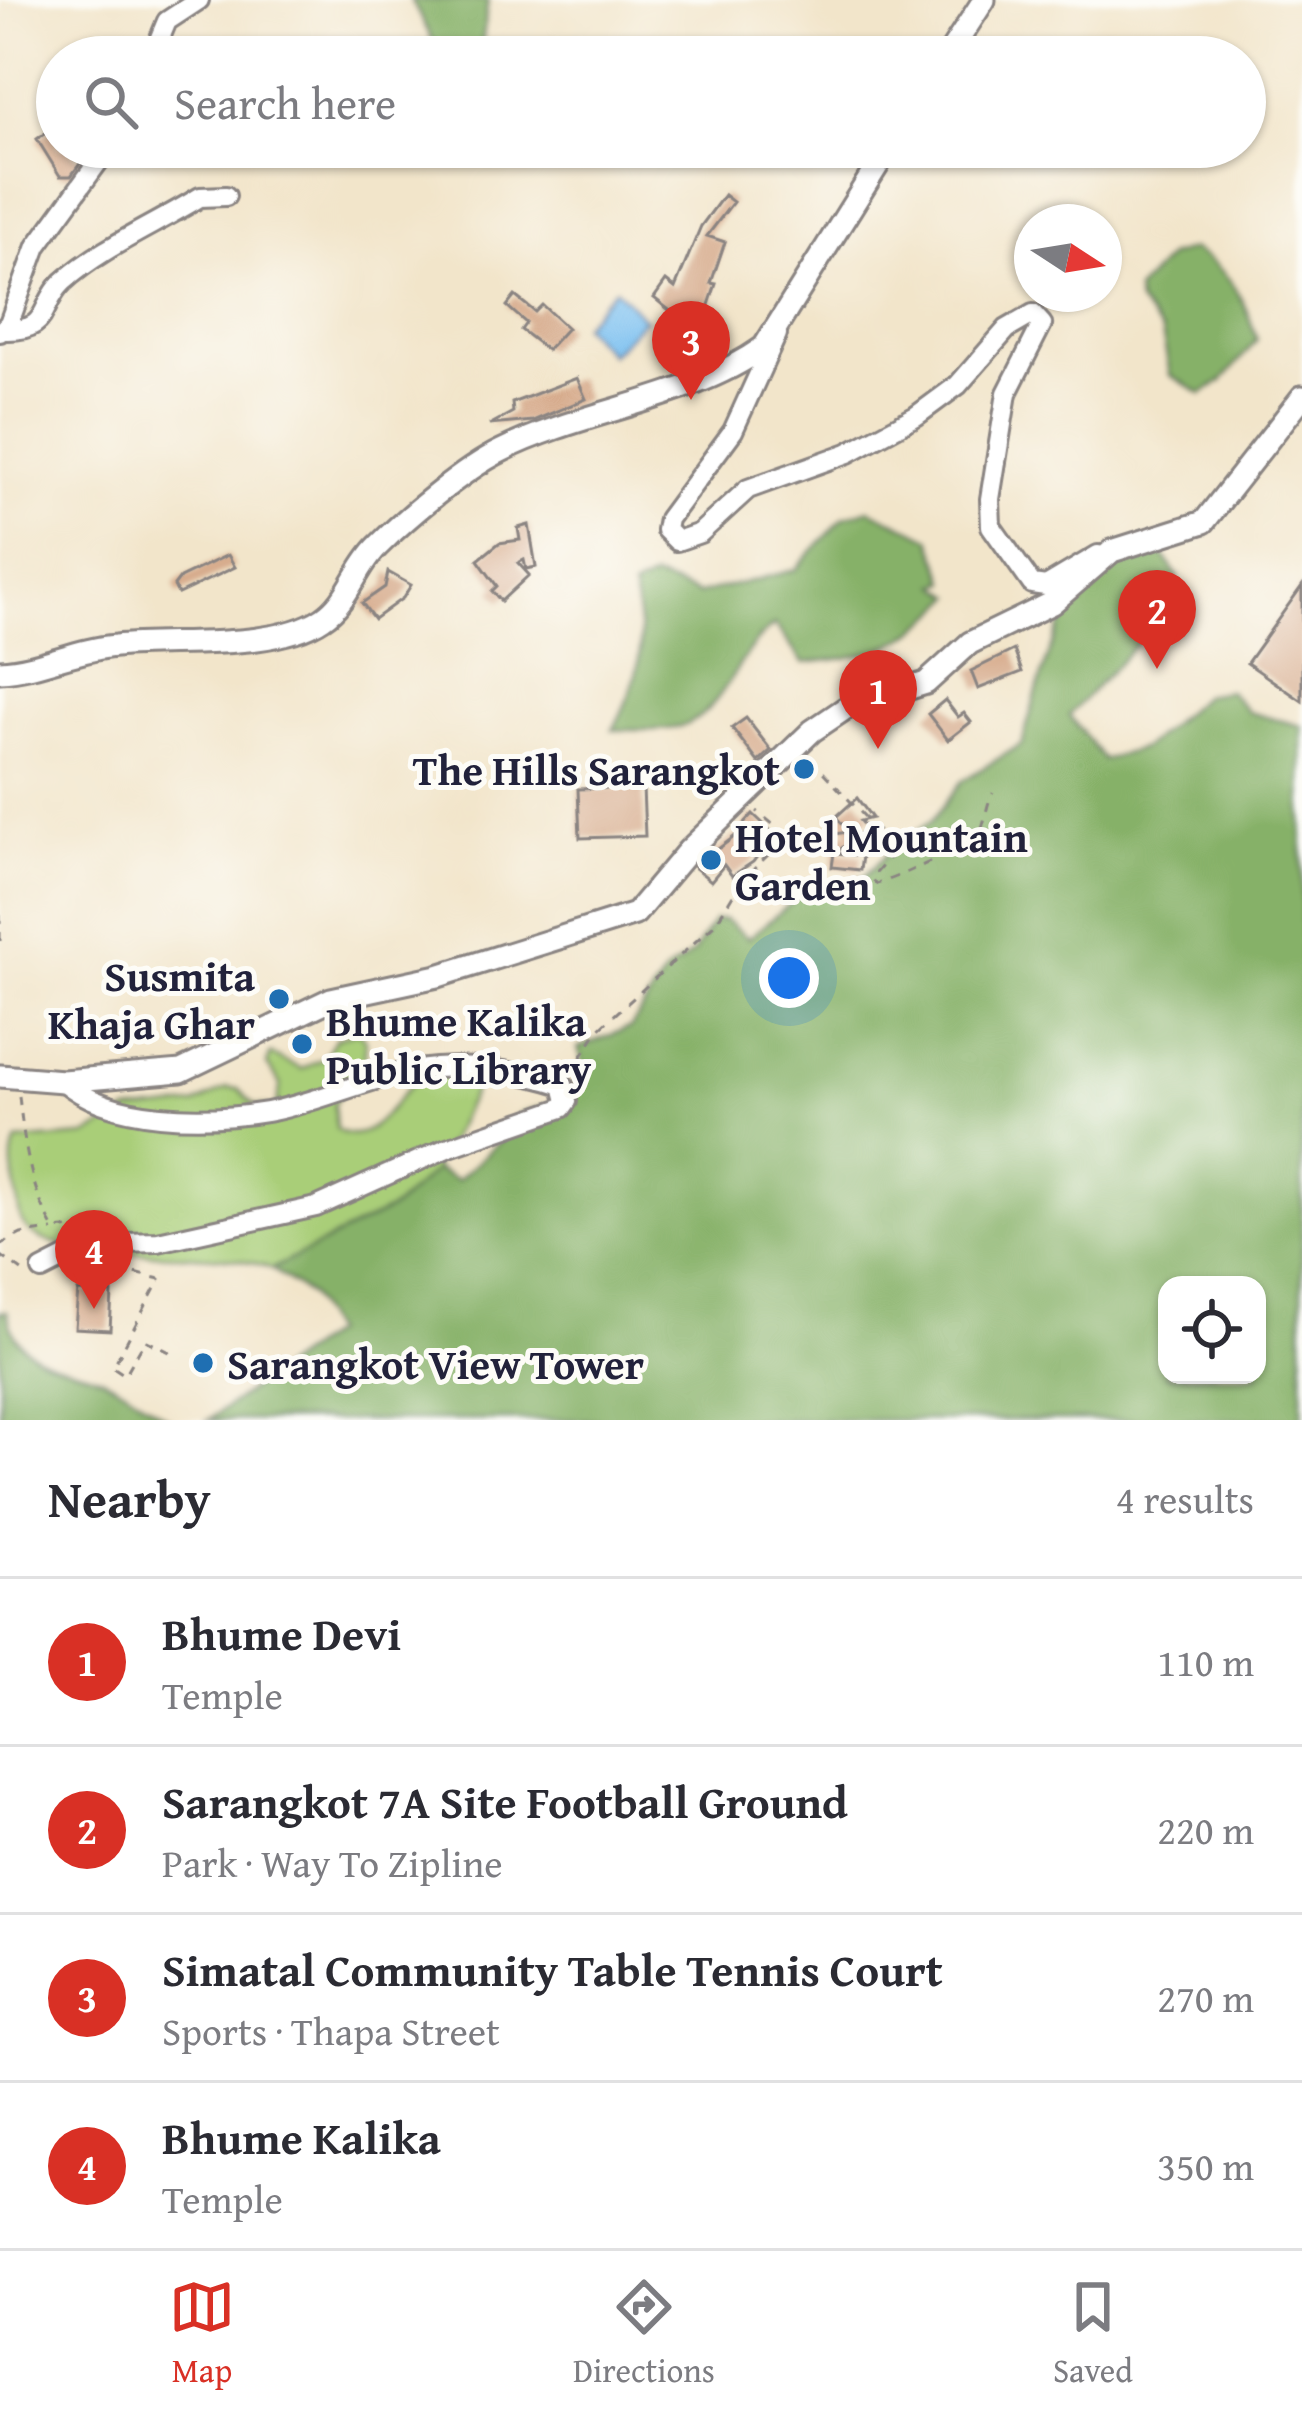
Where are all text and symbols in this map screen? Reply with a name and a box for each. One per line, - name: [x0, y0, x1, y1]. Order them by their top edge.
- search box: [36, 36, 1266, 168]
- icon: search: [78, 69, 144, 135]
- text: Search here: [174, 70, 396, 135]
- north arrow: [1014, 204, 1122, 312]
- pin: 3: [652, 301, 730, 400]
- pin: 2: [1118, 570, 1196, 669]
- pin: 1: [839, 650, 917, 749]
- place label: The Hills Sarangkot: [413, 739, 780, 800]
- marker: The Hills Sarangkot: [791, 756, 817, 782]
- place label: Hotel Mountain Garden: [735, 806, 1028, 915]
- marker: Hotel Mountain Garden: [698, 847, 724, 873]
- place label: Susmita Khaja Ghar: [48, 945, 255, 1054]
- your location: [759, 948, 819, 1008]
- marker: Susmita Khaja Ghar: [266, 986, 292, 1012]
- place label: Bhume Kalika Public Library: [326, 990, 592, 1099]
- marker: Bhume Kalika Public Library: [289, 1031, 315, 1057]
- pin: 4: [55, 1210, 133, 1309]
- map controls: [1158, 1276, 1266, 1384]
- button: locate: [1158, 1276, 1266, 1384]
- place label: Sarangkot View Tower: [227, 1333, 644, 1394]
- marker: Sarangkot View Tower: [190, 1350, 216, 1376]
- text: Nearby: [48, 1461, 211, 1536]
- text: 4 results: [1116, 1470, 1254, 1527]
- text: Bhume Devi: [162, 1601, 401, 1666]
- text: 1: [77, 1633, 97, 1690]
- text: 110 m: [1157, 1633, 1254, 1690]
- text: Temple: [162, 1666, 283, 1723]
- text: Sarangkot 7A Site Football Ground: [162, 1769, 848, 1834]
- text: 2: [77, 1801, 97, 1858]
- text: 220 m: [1157, 1801, 1254, 1858]
- text: Park · Way To Zipline: [162, 1834, 503, 1891]
- text: Simatal Community Table Tennis Court: [162, 1937, 943, 2002]
- text: 3: [77, 1969, 97, 2026]
- text: 270 m: [1157, 1969, 1254, 2026]
- text: Sports · Thapa Street: [162, 2002, 500, 2059]
- text: Bhume Kalika: [162, 2105, 441, 2170]
- text: 4: [77, 2137, 97, 2194]
- text: 350 m: [1157, 2137, 1254, 2194]
- text: Temple: [162, 2170, 283, 2227]
- tab: Map: [169, 2274, 235, 2394]
- tab: Directions: [573, 2274, 715, 2394]
- tab: Saved: [1053, 2274, 1133, 2394]

